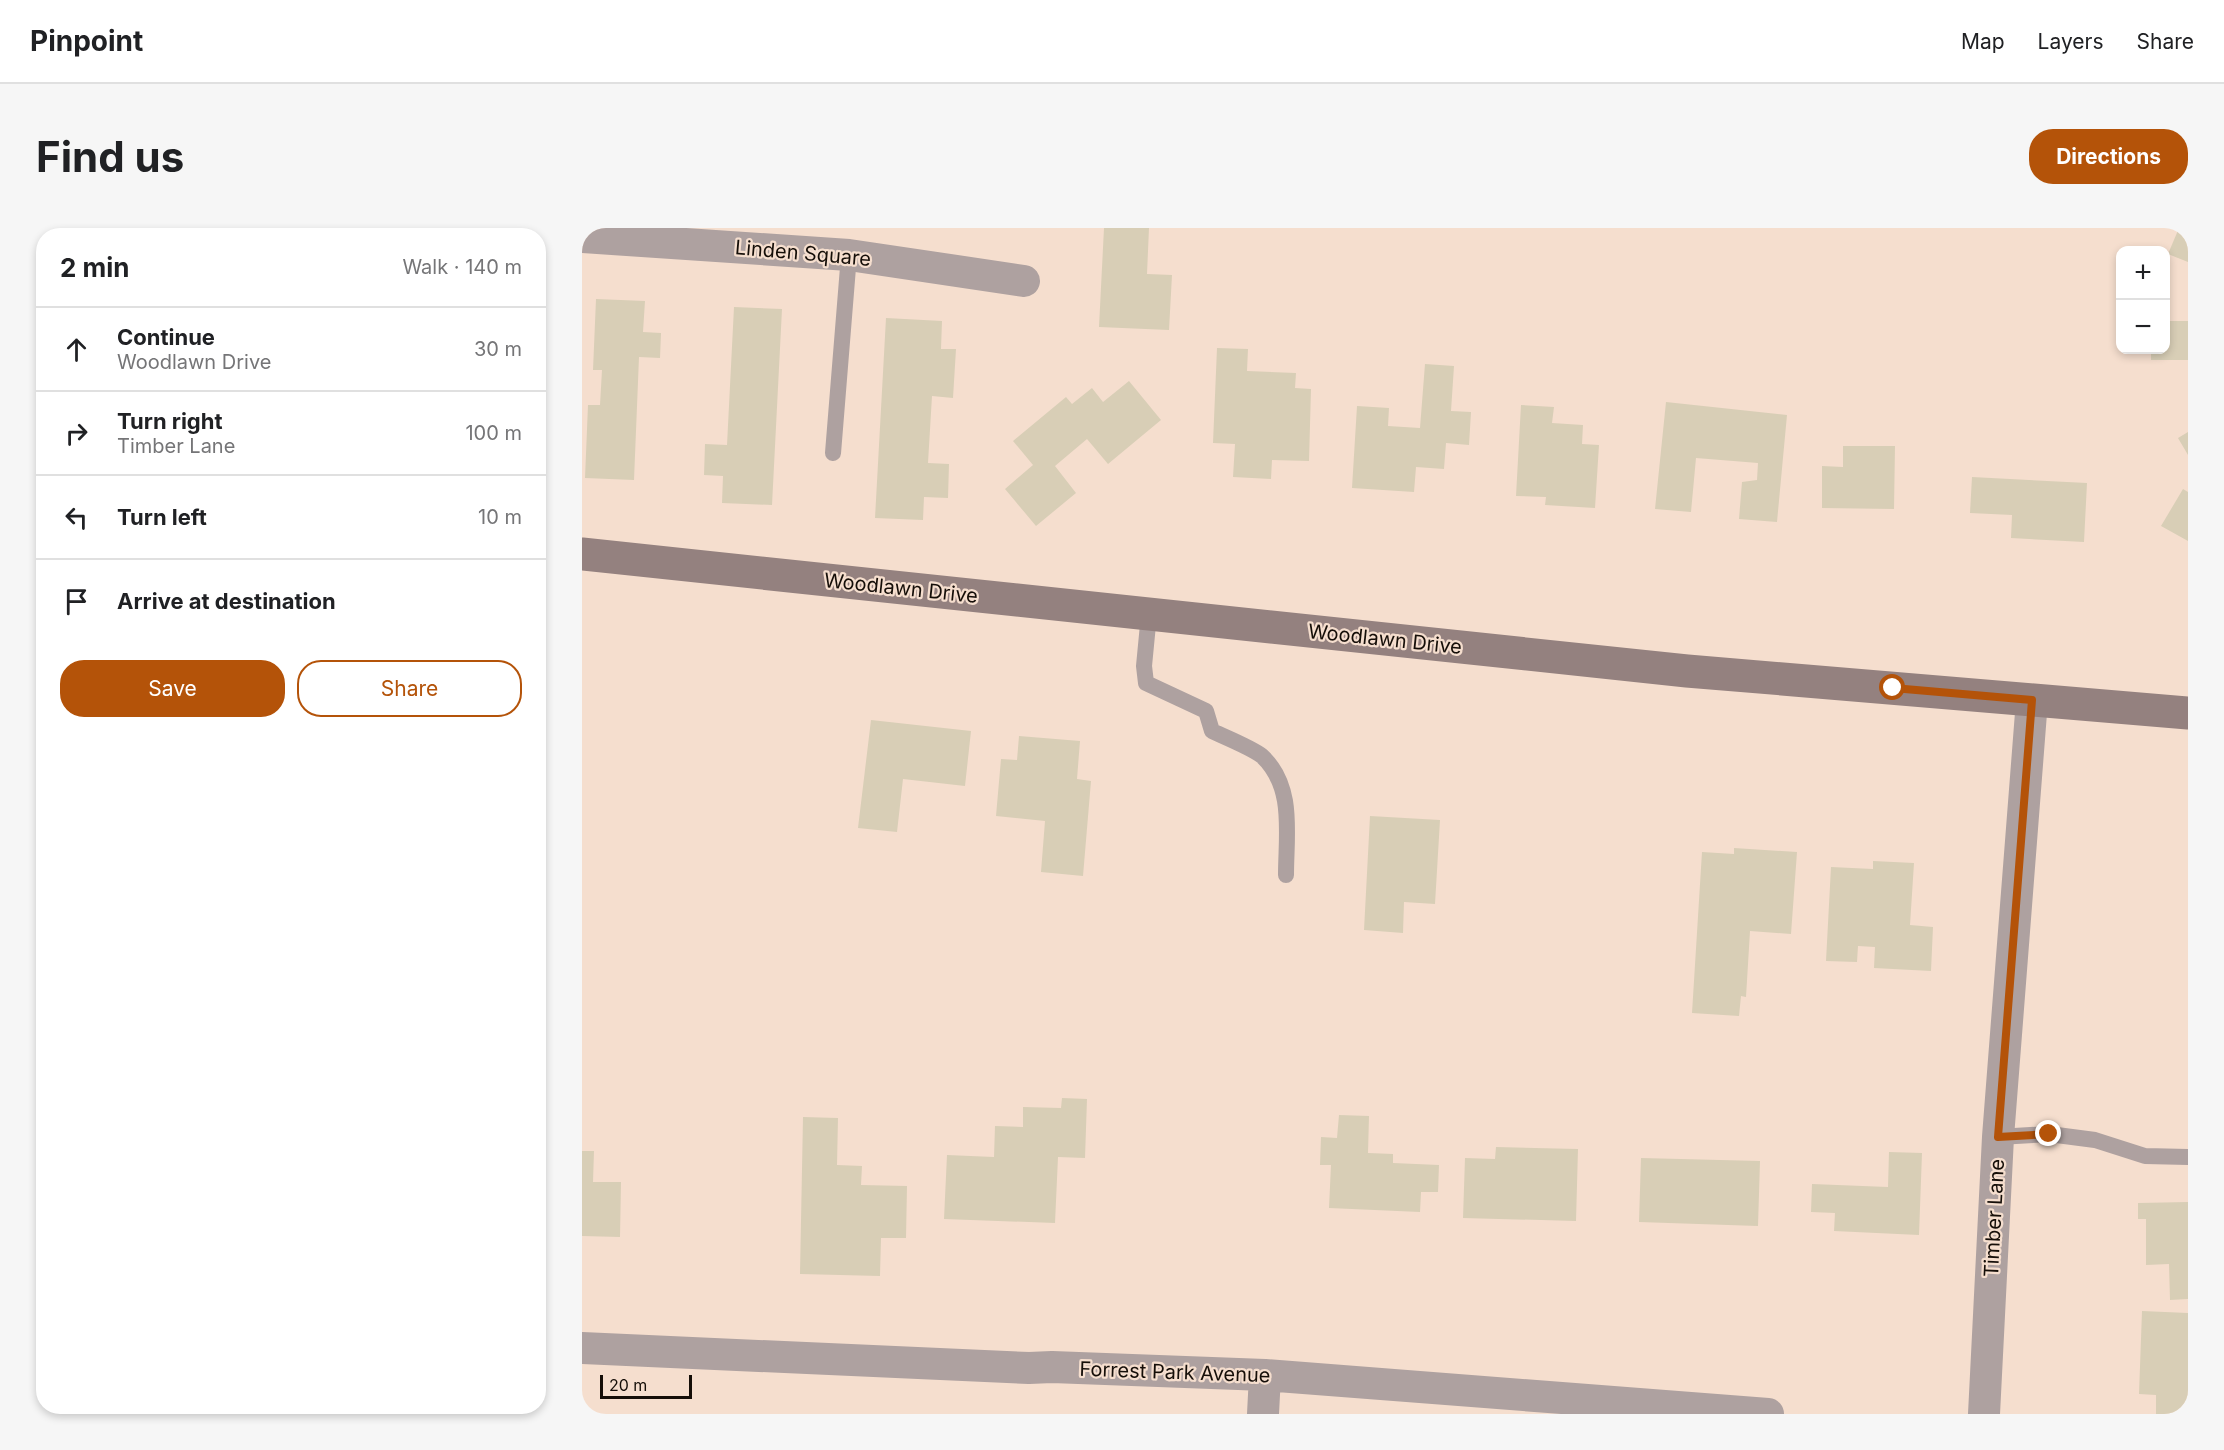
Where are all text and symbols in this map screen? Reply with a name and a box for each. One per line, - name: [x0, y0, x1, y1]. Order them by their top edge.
- text: Pinpoint: [30, 24, 143, 58]
- text: Map: [1961, 29, 2005, 54]
- text: Layers: [2038, 29, 2104, 54]
- text: Share: [2137, 29, 2194, 54]
- button: Directions: [2029, 129, 2188, 184]
- text: Find us: [36, 131, 184, 182]
- street label: Linden Square: [734, 235, 872, 271]
- map controls: [2116, 246, 2170, 354]
- button: +: [2116, 246, 2170, 300]
- text: 2 min: [60, 252, 130, 283]
- text: Walk · 140 m: [402, 255, 522, 279]
- button: −: [2116, 300, 2170, 354]
- text: Continue: [117, 324, 215, 350]
- icon: ahead: [60, 333, 93, 366]
- text: 30 m: [474, 337, 522, 361]
- text: Woodlawn Drive: [117, 350, 271, 374]
- text: Turn right: [117, 408, 223, 434]
- icon: right: [60, 417, 93, 450]
- text: 100 m: [465, 421, 522, 445]
- text: Timber Lane: [117, 434, 235, 458]
- icon: left: [60, 501, 93, 534]
- text: Turn left: [117, 504, 207, 530]
- text: 10 m: [478, 505, 522, 529]
- street label: Woodlawn Drive: [823, 568, 979, 608]
- icon: arrive: [60, 585, 93, 618]
- text: Arrive at destination: [117, 588, 336, 614]
- street label: Woodlawn Drive: [1307, 619, 1463, 659]
- button: Save: [60, 660, 285, 717]
- button: Share: [297, 660, 522, 717]
- route start: [1879, 674, 1905, 700]
- route end: [2035, 1120, 2061, 1146]
- street label: Timber Lane: [1979, 1158, 2009, 1278]
- street label: Forrest Park Avenue: [1079, 1357, 1271, 1387]
- scale bar: [600, 1372, 692, 1400]
- text: 20 m: [609, 1375, 647, 1395]

